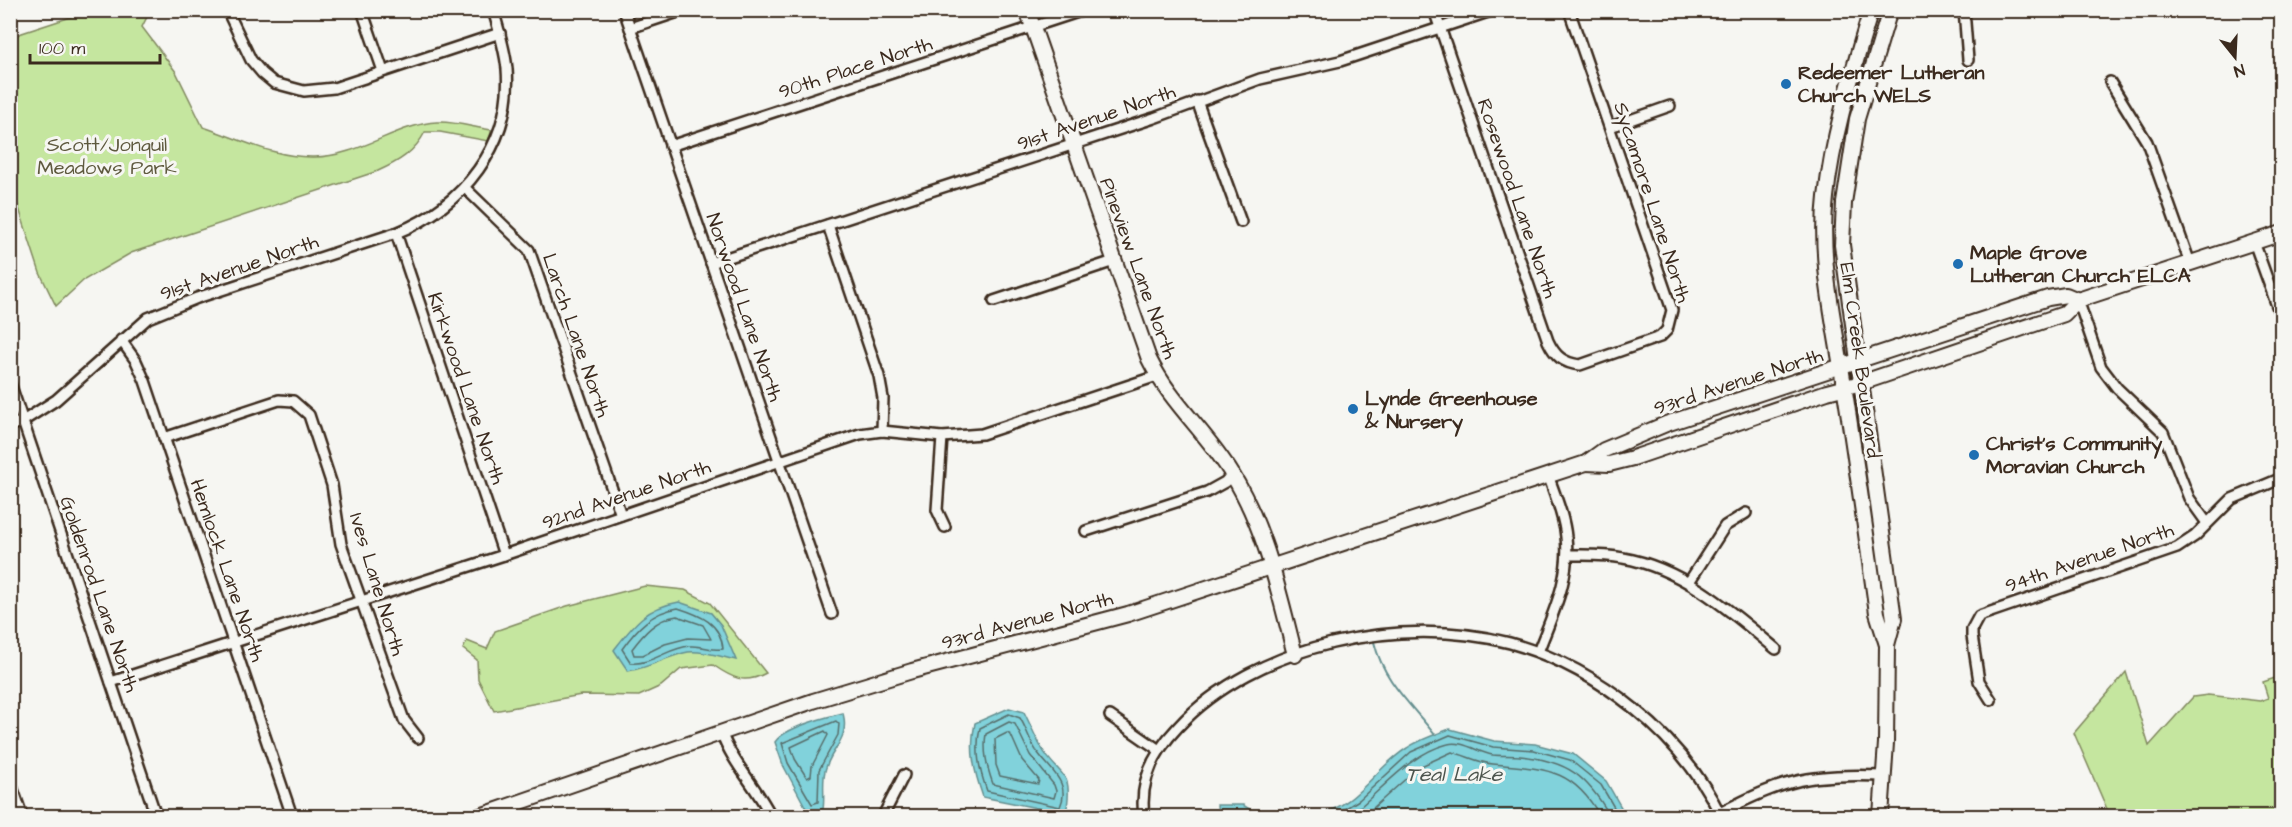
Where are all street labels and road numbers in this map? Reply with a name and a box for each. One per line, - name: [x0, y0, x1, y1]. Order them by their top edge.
- street label: 90th Place North: [775, 30, 936, 106]
- street label: 91st Avenue North: [1013, 78, 1179, 158]
- street label: Rosewood Lane North: [1470, 95, 1564, 302]
- street label: Sycamore Lane North: [1605, 99, 1698, 306]
- street label: Pineview Lane North: [1092, 174, 1184, 363]
- street label: Norwood Lane North: [699, 209, 789, 405]
- street label: 91st Avenue North: [156, 228, 322, 308]
- street label: Larch Lane North: [535, 250, 617, 421]
- street label: Elm Creek Boulevard: [1832, 261, 1888, 460]
- street label: Kirkwood Lane North: [420, 289, 512, 488]
- street label: 93rd Avenue North: [1650, 341, 1827, 423]
- street label: 92nd Avenue North: [538, 453, 715, 537]
- street label: Hemlock Lane North: [183, 475, 271, 666]
- street label: Goldenrod Lane North: [52, 493, 146, 696]
- street label: Ives Lane North: [342, 509, 412, 659]
- street label: 94th Avenue North: [2001, 516, 2178, 600]
- street label: 93rd Avenue North: [938, 585, 1116, 657]

